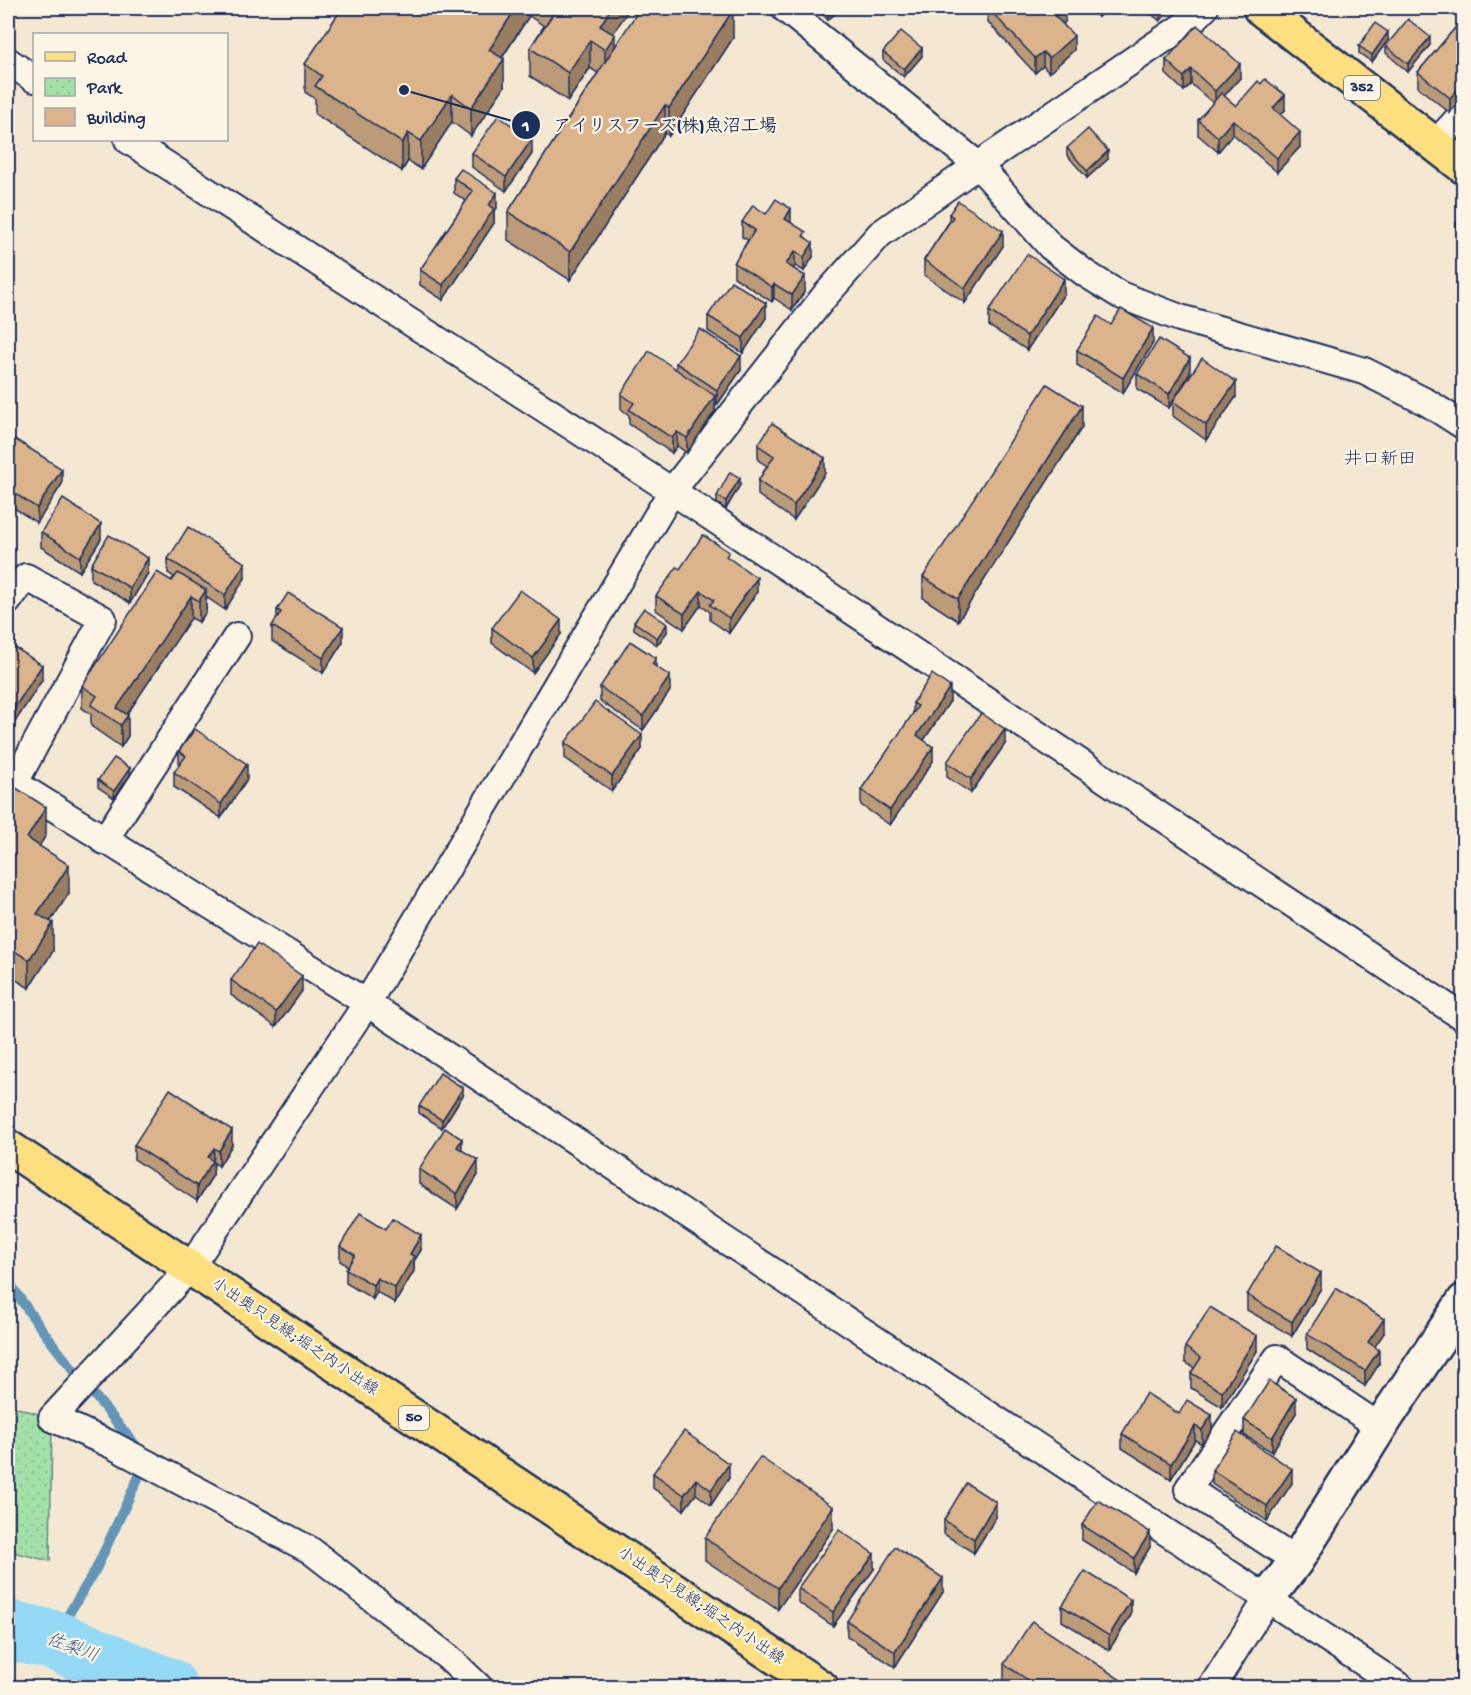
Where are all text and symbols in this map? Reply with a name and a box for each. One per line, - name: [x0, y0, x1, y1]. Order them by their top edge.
- legend: [33, 33, 228, 141]
- text: Road: [87, 49, 128, 70]
- road number: 352: [1344, 76, 1380, 100]
- text: Park: [86, 79, 123, 100]
- callout: アイリスフーズ(株)魚沼工場: [511, 107, 790, 143]
- text: Building: [86, 109, 146, 130]
- text: アイリスフーズ(株)魚沼工場: [553, 116, 777, 138]
- text: 1: [521, 117, 530, 138]
- district label: 井口新田: [1344, 449, 1416, 471]
- street label: 小出奥只見線;堀之内小出線: [207, 1273, 382, 1401]
- road number: 50: [399, 1406, 429, 1430]
- street label: 小出奥只見線;堀之内小出線: [613, 1542, 788, 1670]
- water label: 佐梨川: [43, 1629, 101, 1668]

